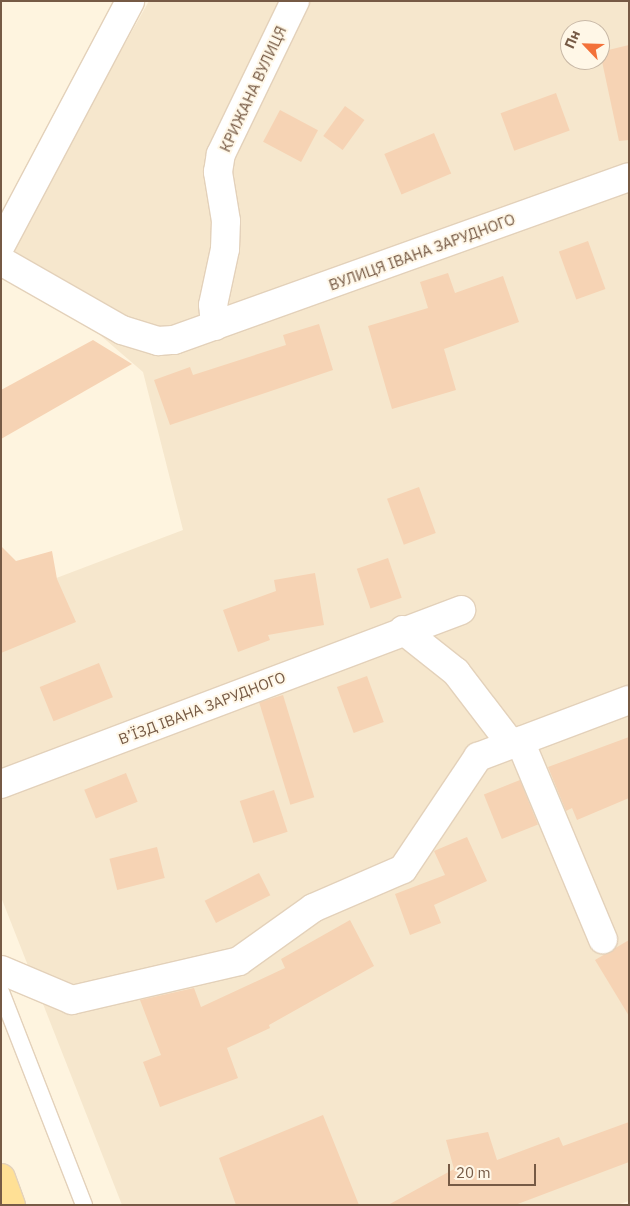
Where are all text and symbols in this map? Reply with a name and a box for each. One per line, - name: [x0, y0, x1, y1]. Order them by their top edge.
- north arrow: [560, 20, 610, 70]
- street label: КРИЖАНА ВУЛИЦЯ: [216, 23, 290, 155]
- text: Пн: [560, 27, 584, 51]
- street label: ВУЛИЦЯ ІВАНА ЗАРУДНОГО: [326, 210, 518, 294]
- street label: В’ЇЗД ІВАНА ЗАРУДНОГО: [116, 668, 288, 748]
- scale bar: [450, 1154, 538, 1186]
- text: 20 m: [456, 1163, 491, 1182]

